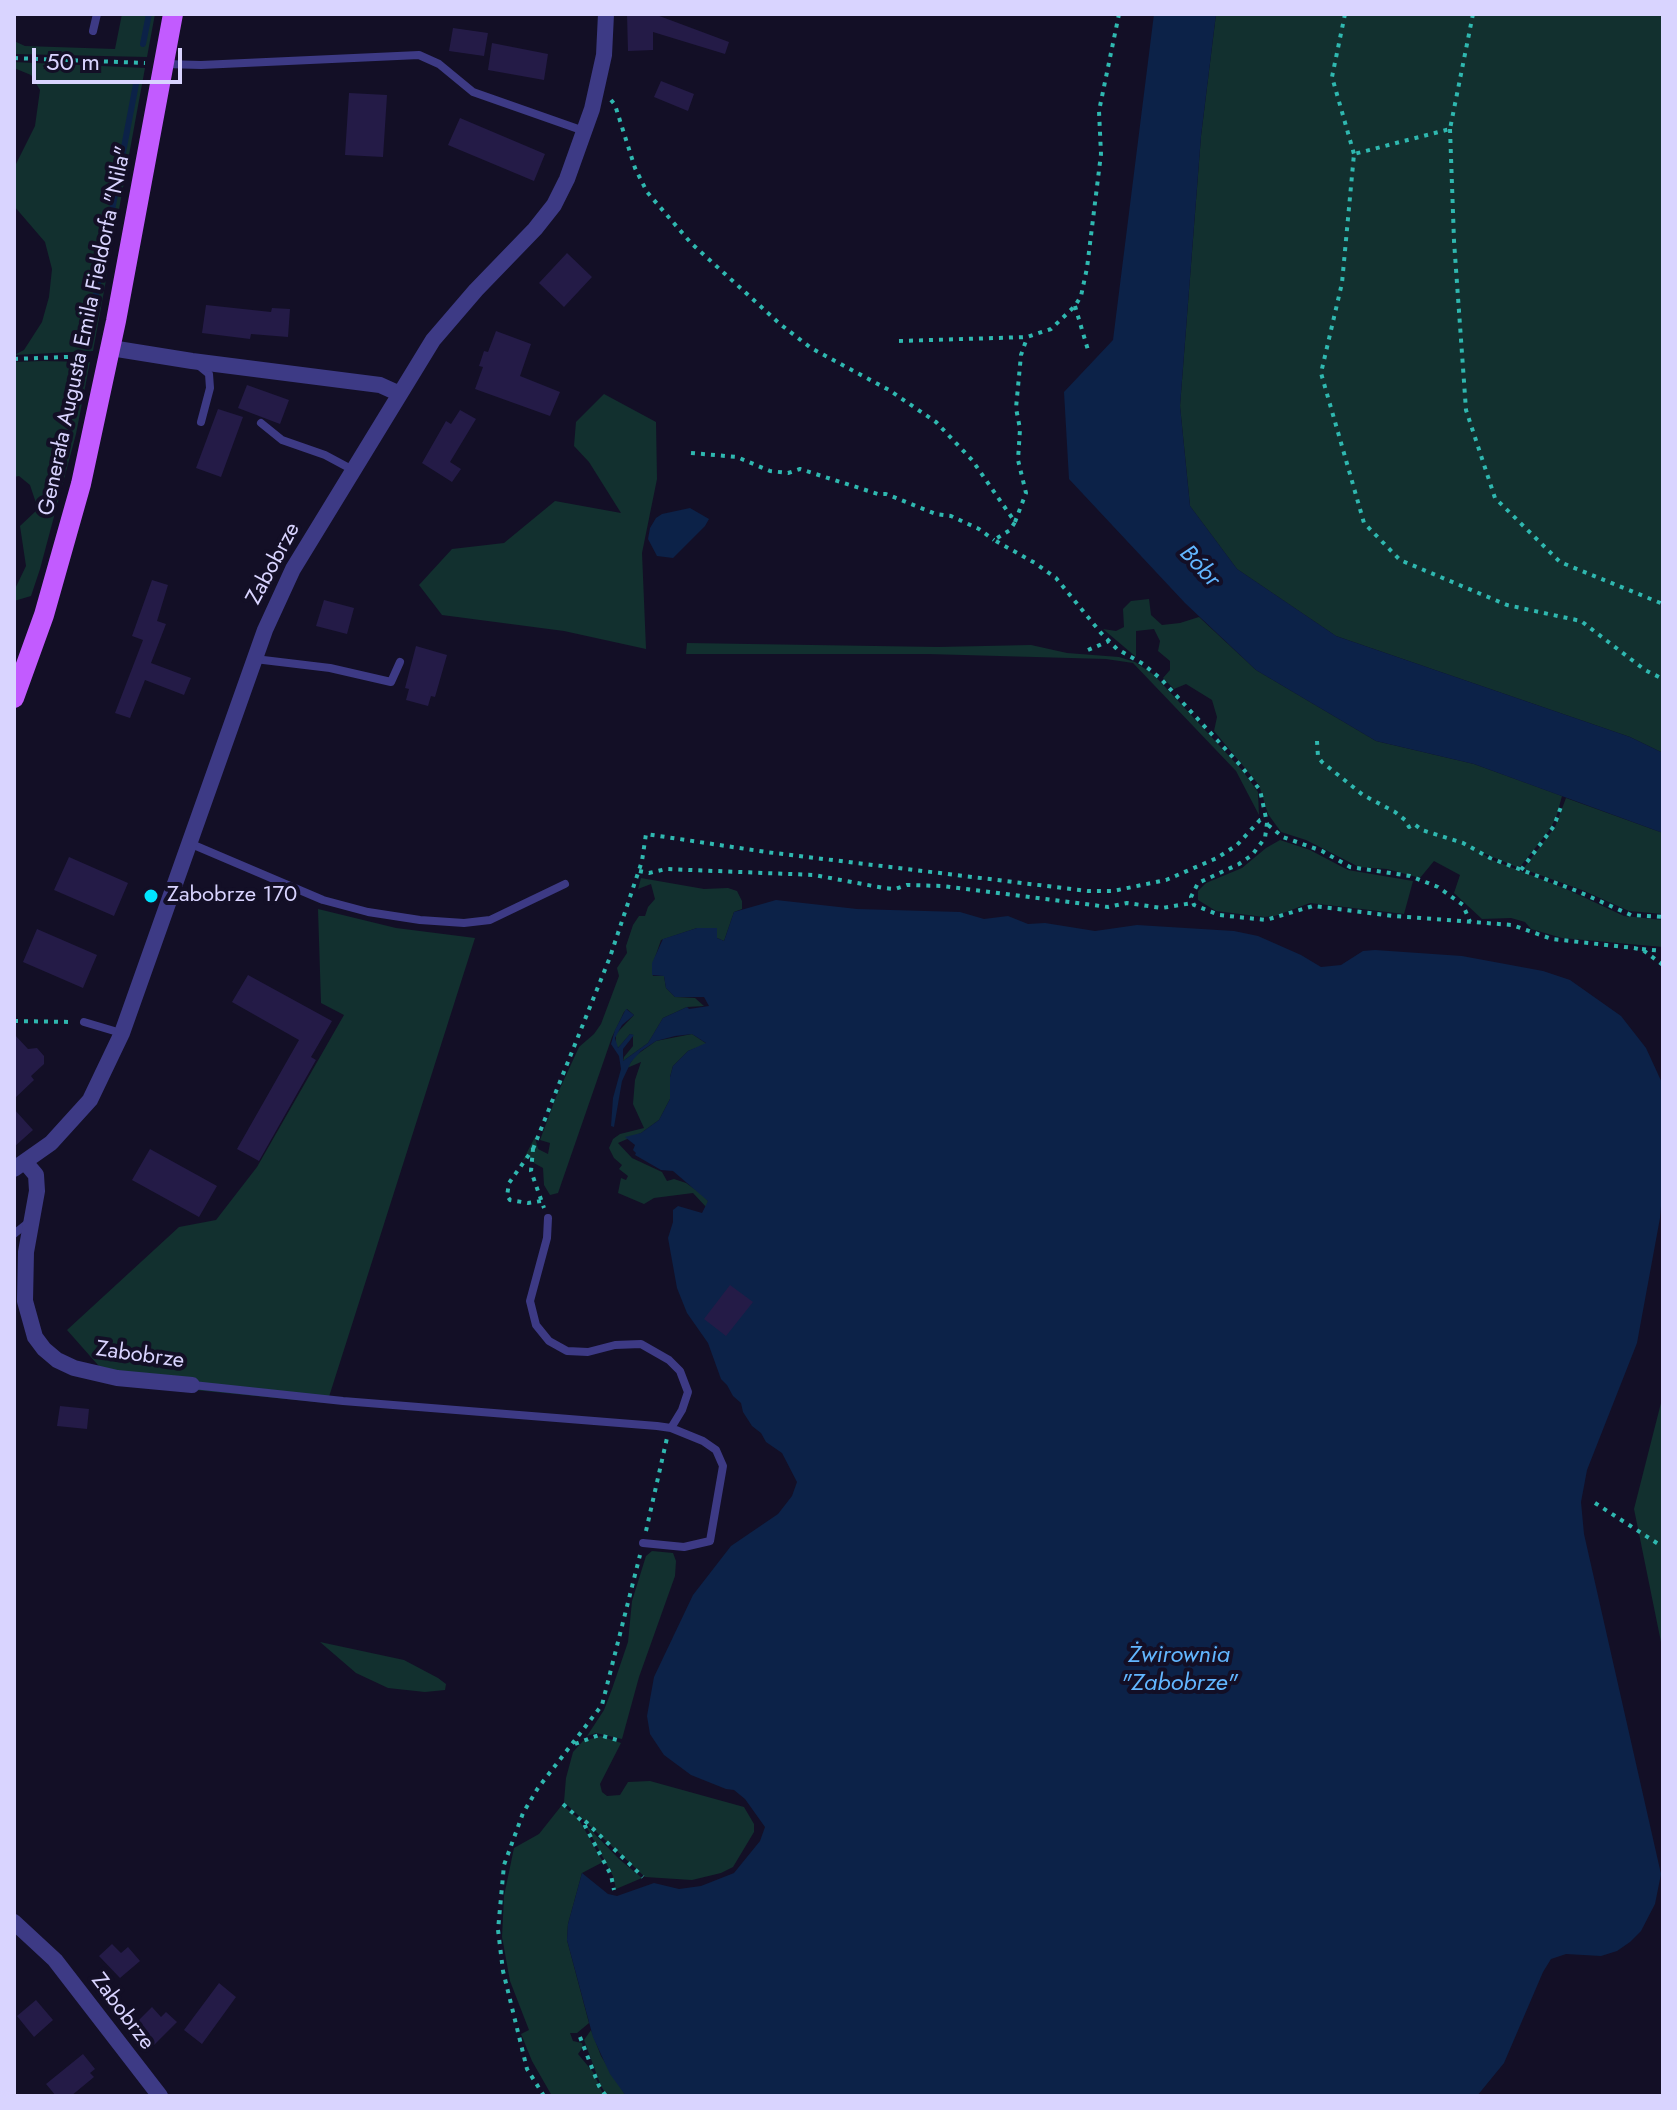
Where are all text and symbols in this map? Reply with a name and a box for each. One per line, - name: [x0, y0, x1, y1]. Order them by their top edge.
- scale bar: [36, 32, 186, 82]
- text: 50 m: [46, 44, 100, 79]
- street label: Generała Augusta Emila Fieldorfa "Nila": [34, 144, 138, 518]
- street label: Zabobrze: [241, 519, 307, 609]
- water label: Bóbr: [1172, 540, 1226, 594]
- place label: Zabobrze 170: [167, 883, 297, 909]
- marker: Zabobrze 170: [142, 887, 160, 905]
- street label: Zabobrze: [94, 1337, 186, 1375]
- water label: Żwirownia "Zabobrze": [1120, 1642, 1238, 1698]
- street label: Zabobrze: [85, 1969, 159, 2055]

